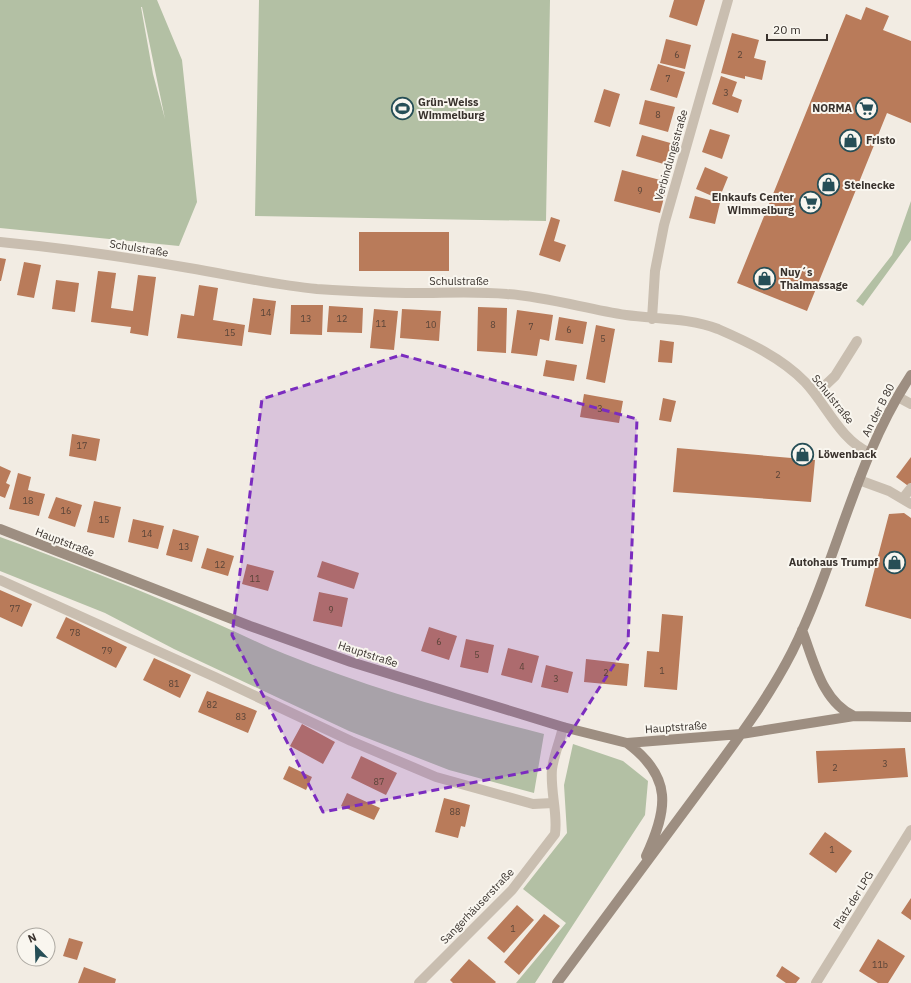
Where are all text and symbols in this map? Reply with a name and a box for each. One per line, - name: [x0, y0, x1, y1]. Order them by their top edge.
- scale bar: [767, 16, 827, 42]
- text: 20 m: [773, 22, 801, 37]
- house number: 6: [674, 49, 680, 60]
- house number: 2: [737, 49, 743, 60]
- house number: 7: [665, 73, 671, 84]
- house number: 3: [723, 87, 729, 98]
- sports icon: Grün-Weiss Wimmelburg: [389, 95, 415, 121]
- place label: Grün-Weiss Wimmelburg: [418, 95, 486, 122]
- supermarket icon: NORMA: [854, 95, 880, 121]
- place label: NORMA: [812, 101, 852, 115]
- street label: Verbindungsstraße: [651, 108, 691, 202]
- house number: 8: [655, 109, 661, 120]
- shop icon: Fristo: [838, 127, 864, 153]
- place label: Fristo: [866, 133, 896, 147]
- shop icon: Steinecke: [816, 172, 842, 198]
- place label: Steinecke: [844, 178, 895, 192]
- house number: 9: [637, 185, 643, 196]
- place label: Einkaufs Center Wimmelburg: [712, 190, 795, 217]
- supermarket icon: Einkaufs Center Wimmelburg: [797, 190, 823, 216]
- street label: Schulstraße: [109, 236, 169, 260]
- shop icon: Nuy´s Thaimassage: [751, 265, 777, 291]
- place label: Nuy´s Thaimassage: [780, 265, 848, 292]
- street label: Schulstraße: [429, 274, 489, 288]
- house number: 14: [261, 307, 271, 318]
- house number: 13: [301, 313, 311, 324]
- house number: 12: [337, 313, 347, 324]
- house number: 11: [376, 318, 386, 329]
- house number: 10: [426, 319, 436, 330]
- house number: 8: [490, 319, 496, 330]
- house number: 7: [528, 321, 534, 332]
- house number: 6: [566, 324, 572, 335]
- house number: 15: [225, 327, 235, 338]
- house number: 5: [600, 333, 606, 344]
- street label: Schulstraße: [809, 371, 857, 427]
- street label: An der B 80: [859, 381, 897, 439]
- house number: 3: [597, 403, 603, 414]
- house number: 17: [77, 440, 87, 451]
- shop icon: Löwenback: [789, 441, 815, 467]
- place label: Löwenback: [818, 447, 877, 461]
- house number: 2: [775, 469, 781, 480]
- house number: 18: [23, 495, 33, 506]
- house number: 16: [61, 505, 71, 516]
- house number: 15: [99, 514, 109, 525]
- street label: Hauptstraße: [33, 524, 97, 560]
- house number: 14: [142, 528, 152, 539]
- house number: 13: [179, 541, 189, 552]
- shop icon: Autohaus Trumpf: [881, 549, 907, 575]
- place label: Autohaus Trumpf: [789, 555, 878, 569]
- house number: 12: [215, 559, 225, 570]
- house number: 11: [250, 573, 260, 584]
- house number: 77: [10, 603, 20, 614]
- house number: 9: [328, 604, 334, 615]
- house number: 78: [70, 627, 80, 638]
- house number: 6: [436, 636, 442, 647]
- street label: Hauptstraße: [336, 638, 400, 670]
- house number: 79: [102, 645, 112, 656]
- house number: 5: [474, 649, 480, 660]
- house number: 4: [519, 661, 525, 672]
- house number: 1: [659, 665, 665, 676]
- house number: 2: [603, 667, 609, 678]
- house number: 3: [553, 673, 559, 684]
- house number: 81: [169, 678, 179, 689]
- house number: 82: [207, 699, 217, 710]
- house number: 83: [236, 711, 246, 722]
- street label: Hauptstraße: [645, 718, 707, 736]
- house number: 3: [882, 758, 888, 769]
- house number: 2: [832, 762, 838, 773]
- house number: 87: [374, 776, 384, 787]
- house number: 88: [450, 806, 460, 817]
- house number: 1: [829, 844, 835, 855]
- street label: Sangerhäuserstraße: [437, 865, 517, 947]
- street label: Platz der LPG: [830, 868, 876, 932]
- house number: 1: [510, 923, 516, 934]
- north arrow: [16, 927, 56, 967]
- text: N: [26, 930, 39, 946]
- house number: 11b: [872, 959, 888, 970]

